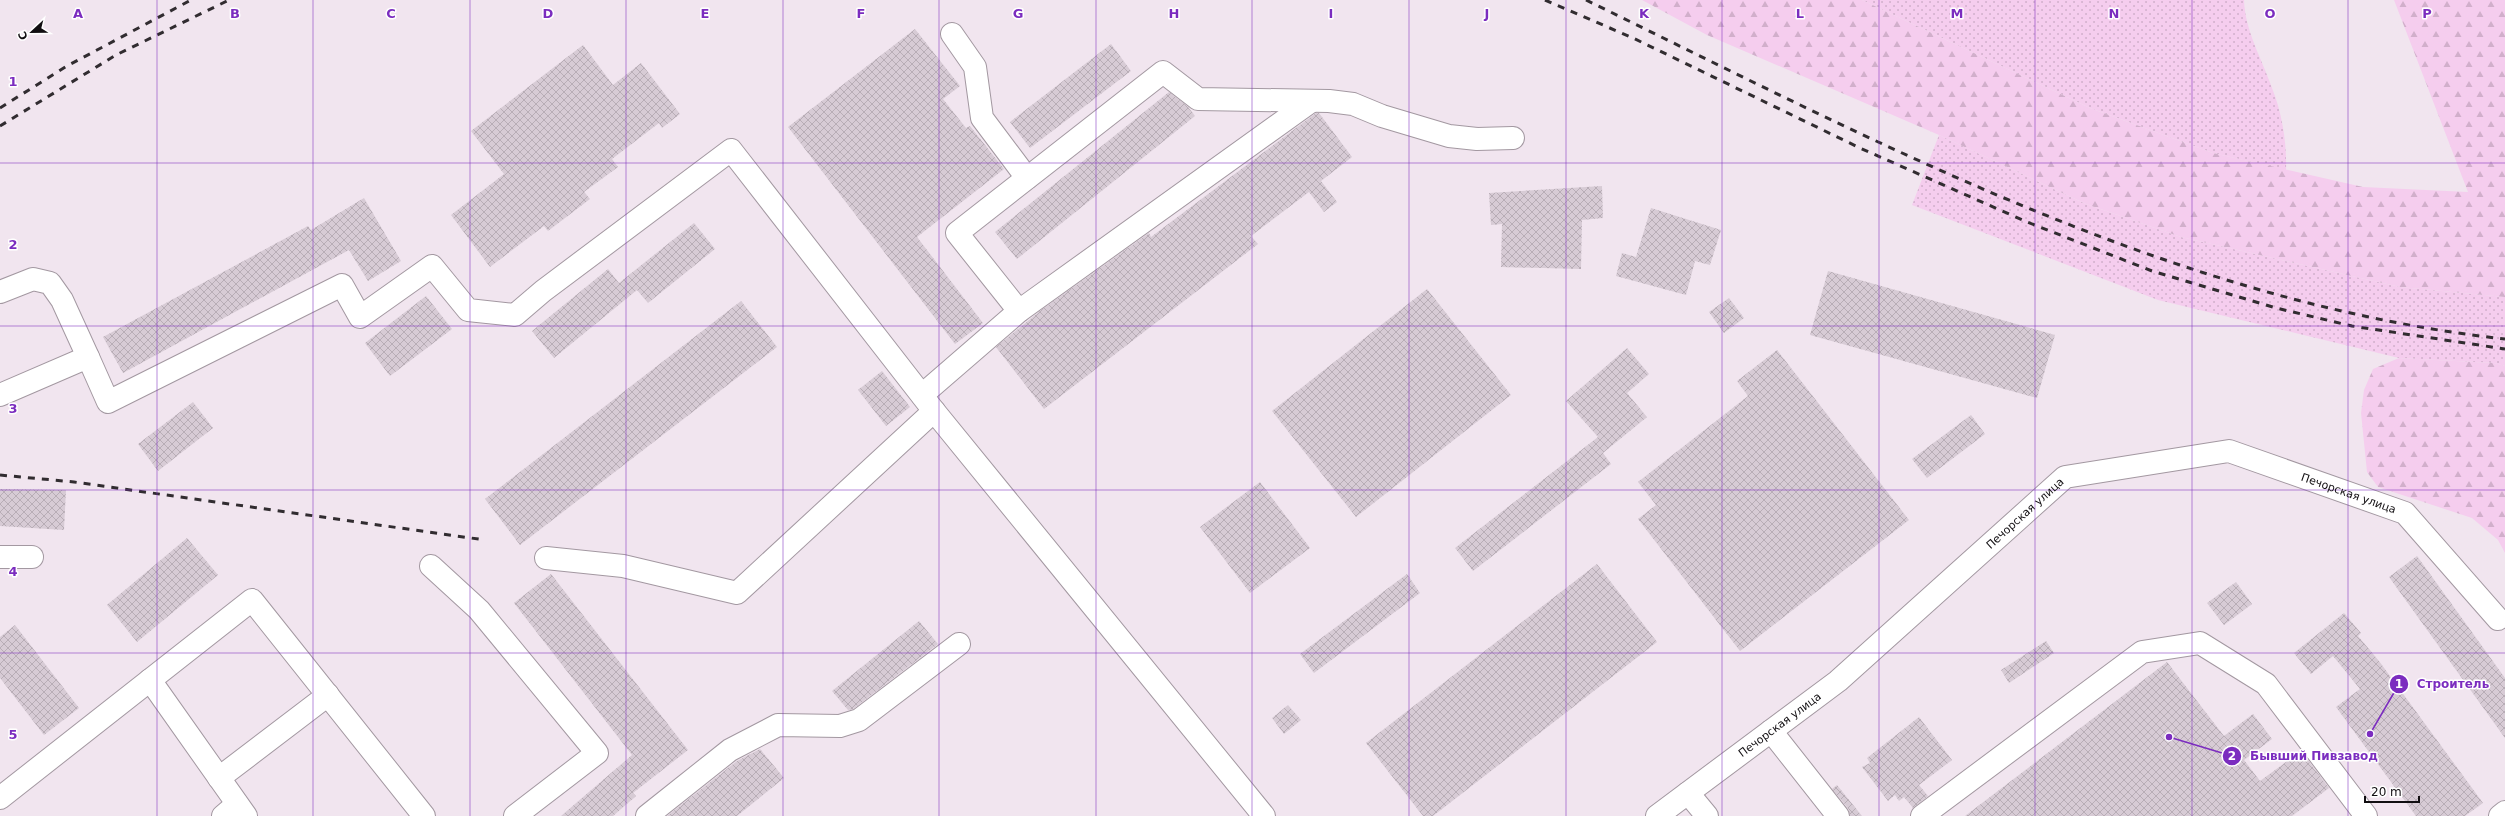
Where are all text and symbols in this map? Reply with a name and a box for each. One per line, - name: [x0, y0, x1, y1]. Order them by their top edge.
- text: A: [73, 6, 83, 21]
- text: B: [230, 6, 240, 21]
- text: C: [386, 6, 396, 21]
- text: D: [543, 6, 554, 21]
- text: E: [701, 6, 709, 21]
- text: F: [857, 6, 865, 21]
- text: G: [1013, 6, 1023, 21]
- text: H: [1169, 6, 1179, 21]
- text: I: [1329, 6, 1333, 21]
- text: J: [1484, 6, 1489, 21]
- text: K: [1639, 6, 1650, 21]
- text: L: [1796, 6, 1804, 21]
- text: M: [1951, 6, 1963, 21]
- text: N: [2109, 6, 2119, 21]
- text: O: [2264, 6, 2276, 21]
- text: P: [2422, 6, 2432, 21]
- north arrow: [12, 12, 52, 52]
- text: С: [16, 29, 31, 42]
- text: 1: [8, 74, 18, 89]
- text: 2: [8, 237, 18, 252]
- text: 3: [8, 401, 18, 416]
- street label: Печорская улица: [2299, 471, 2398, 516]
- street label: Печорская улица: [1984, 475, 2067, 552]
- text: 4: [8, 564, 18, 579]
- callout: Строитель: [2389, 672, 2497, 696]
- text: 1: [2395, 677, 2403, 691]
- text: Строитель: [2417, 677, 2490, 691]
- street label: Печорская улица: [1736, 690, 1824, 760]
- text: 5: [8, 727, 18, 742]
- callout: Бывший Пивзавод: [2222, 744, 2386, 768]
- text: 2: [2228, 749, 2236, 763]
- text: Бывший Пивзавод: [2250, 749, 2378, 763]
- scale bar: [2365, 778, 2419, 804]
- text: 20 m: [2371, 785, 2402, 799]

